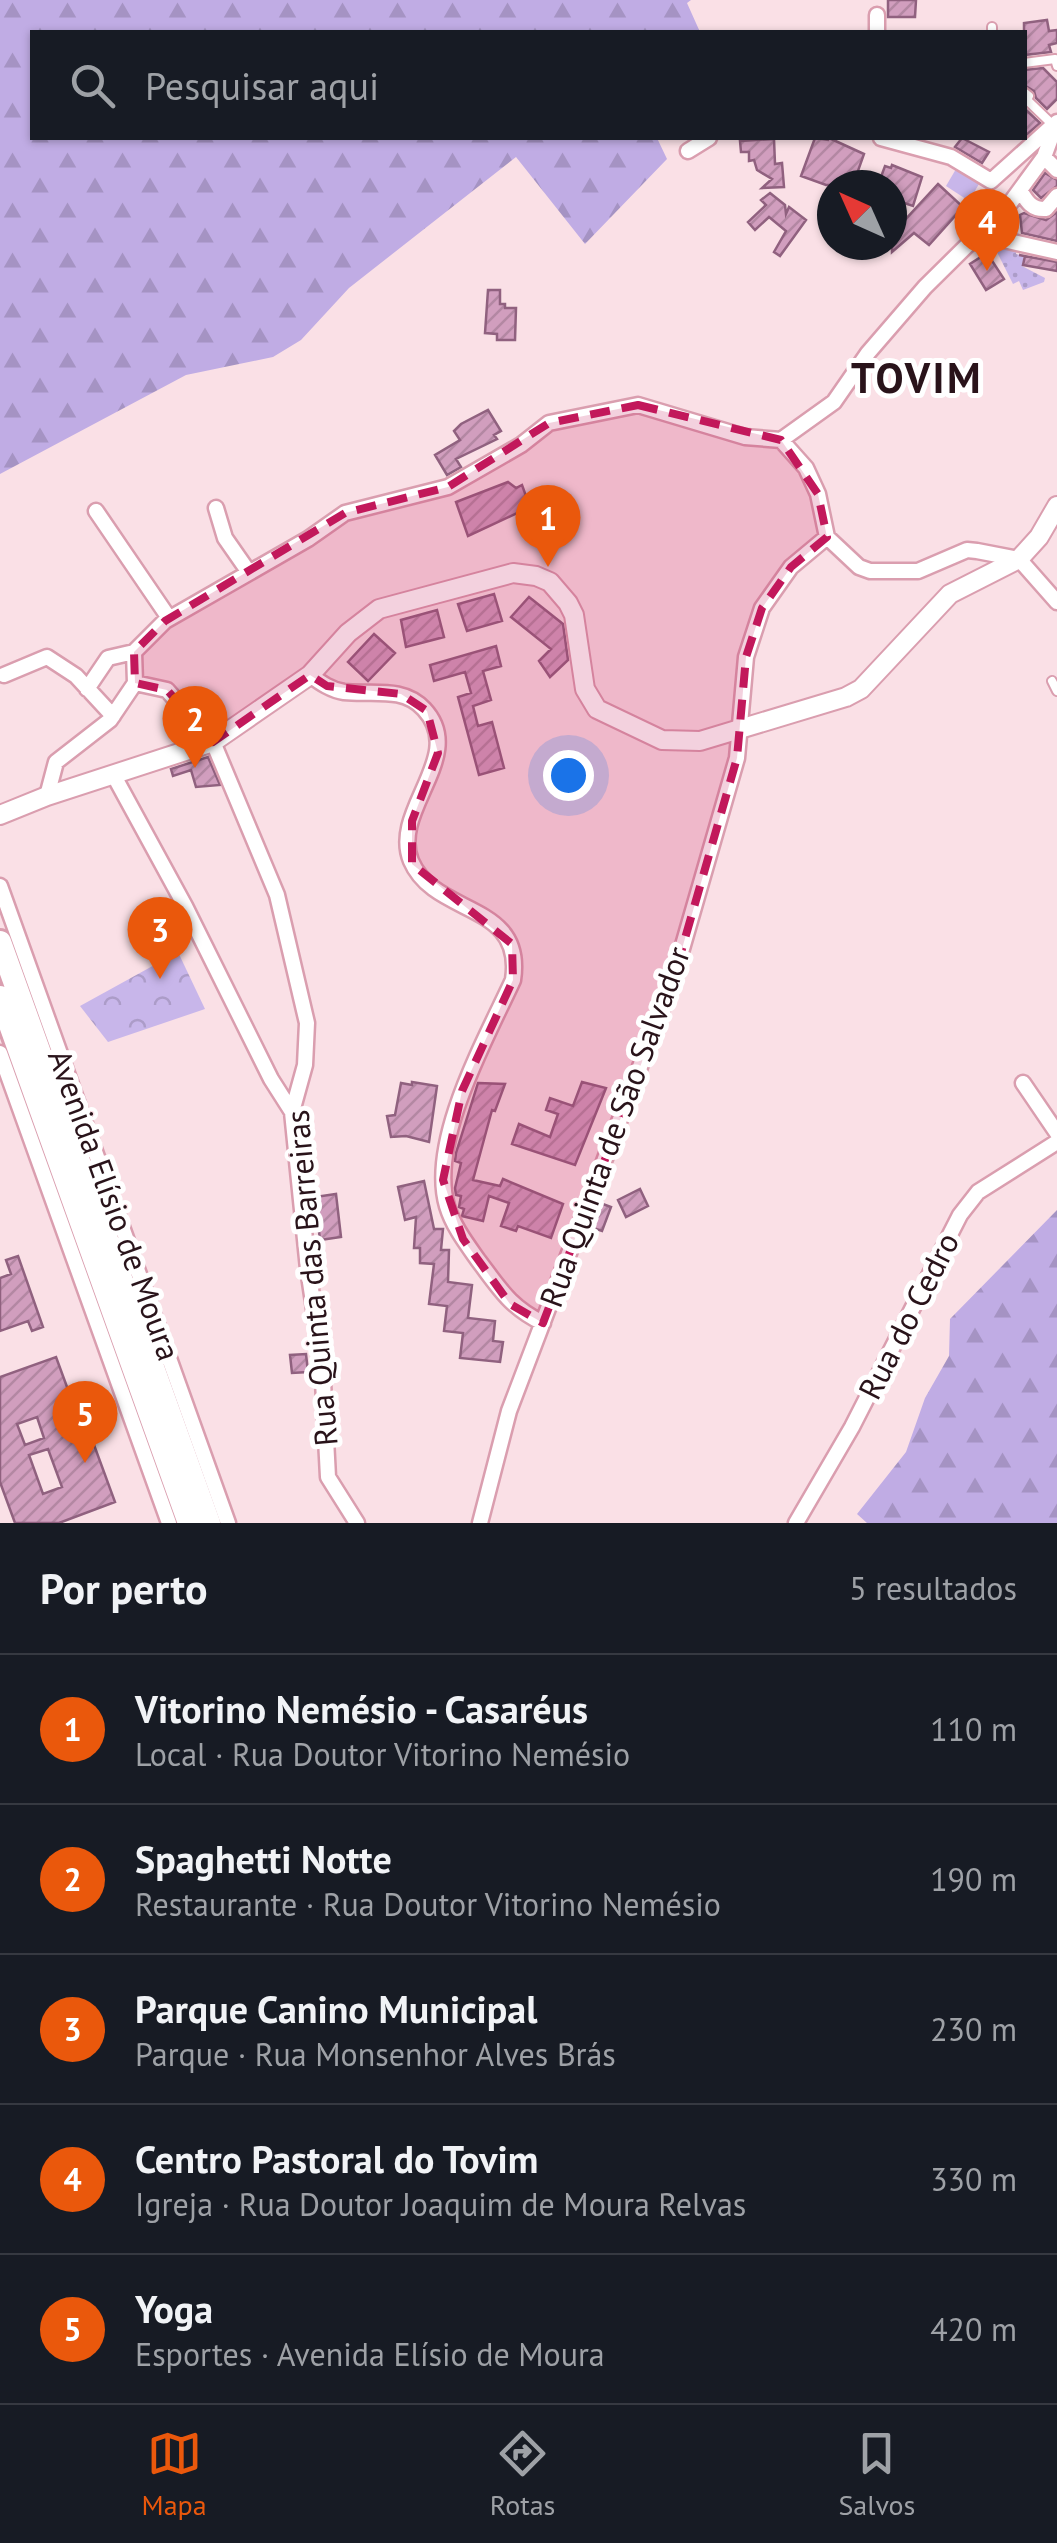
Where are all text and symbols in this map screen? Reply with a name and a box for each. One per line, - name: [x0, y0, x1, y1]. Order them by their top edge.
- search box: [30, 30, 1027, 140]
- icon: search: [65, 58, 120, 113]
- text: Pesquisar aqui: [145, 61, 379, 110]
- north arrow: [817, 170, 907, 260]
- pin: 4: [954, 188, 1020, 271]
- district label: TOVIM: [851, 350, 983, 405]
- pin: 1: [516, 484, 580, 567]
- pin: 2: [162, 686, 228, 768]
- your location: [543, 750, 594, 801]
- pin: 3: [128, 896, 192, 979]
- street label: Rua Quinta de São Salvador: [529, 941, 699, 1312]
- street label: Avenida Elísio de Moura: [39, 1043, 191, 1366]
- street label: Rua Quinta das Barreiras: [275, 1108, 347, 1448]
- street label: Rua do Cedro: [848, 1225, 968, 1406]
- pin: 5: [52, 1380, 118, 1463]
- text: Por perto: [40, 1561, 207, 1616]
- text: 5 resultados: [849, 1567, 1017, 1609]
- text: Vitorino Nemésio - Casaréus: [135, 1684, 588, 1733]
- text: 1: [63, 1708, 82, 1750]
- text: 110 m: [930, 1708, 1017, 1750]
- text: Local · Rua Doutor Vitorino Nemésio: [135, 1733, 630, 1775]
- text: Spaghetti Notte: [135, 1834, 392, 1883]
- text: 2: [63, 1858, 82, 1900]
- text: 190 m: [930, 1858, 1017, 1900]
- text: Restaurante · Rua Doutor Vitorino Nemésio: [135, 1883, 721, 1925]
- text: Parque Canino Municipal: [135, 1984, 537, 2033]
- text: 3: [63, 2008, 82, 2050]
- text: 230 m: [930, 2008, 1017, 2050]
- text: Parque · Rua Monsenhor Alves Brás: [135, 2033, 616, 2075]
- text: Centro Pastoral do Tovim: [135, 2134, 538, 2183]
- text: 4: [63, 2158, 82, 2200]
- text: 330 m: [930, 2158, 1017, 2200]
- text: Igreja · Rua Doutor Joaquim de Moura Relvas: [135, 2183, 746, 2225]
- text: Yoga: [135, 2284, 213, 2333]
- text: 5: [63, 2308, 82, 2350]
- text: 420 m: [930, 2308, 1017, 2350]
- text: Esportes · Avenida Elísio de Moura: [135, 2333, 605, 2375]
- tab: Mapa: [142, 2426, 207, 2523]
- tab: Rotas: [490, 2426, 555, 2523]
- tab: Salvos: [838, 2426, 915, 2523]

